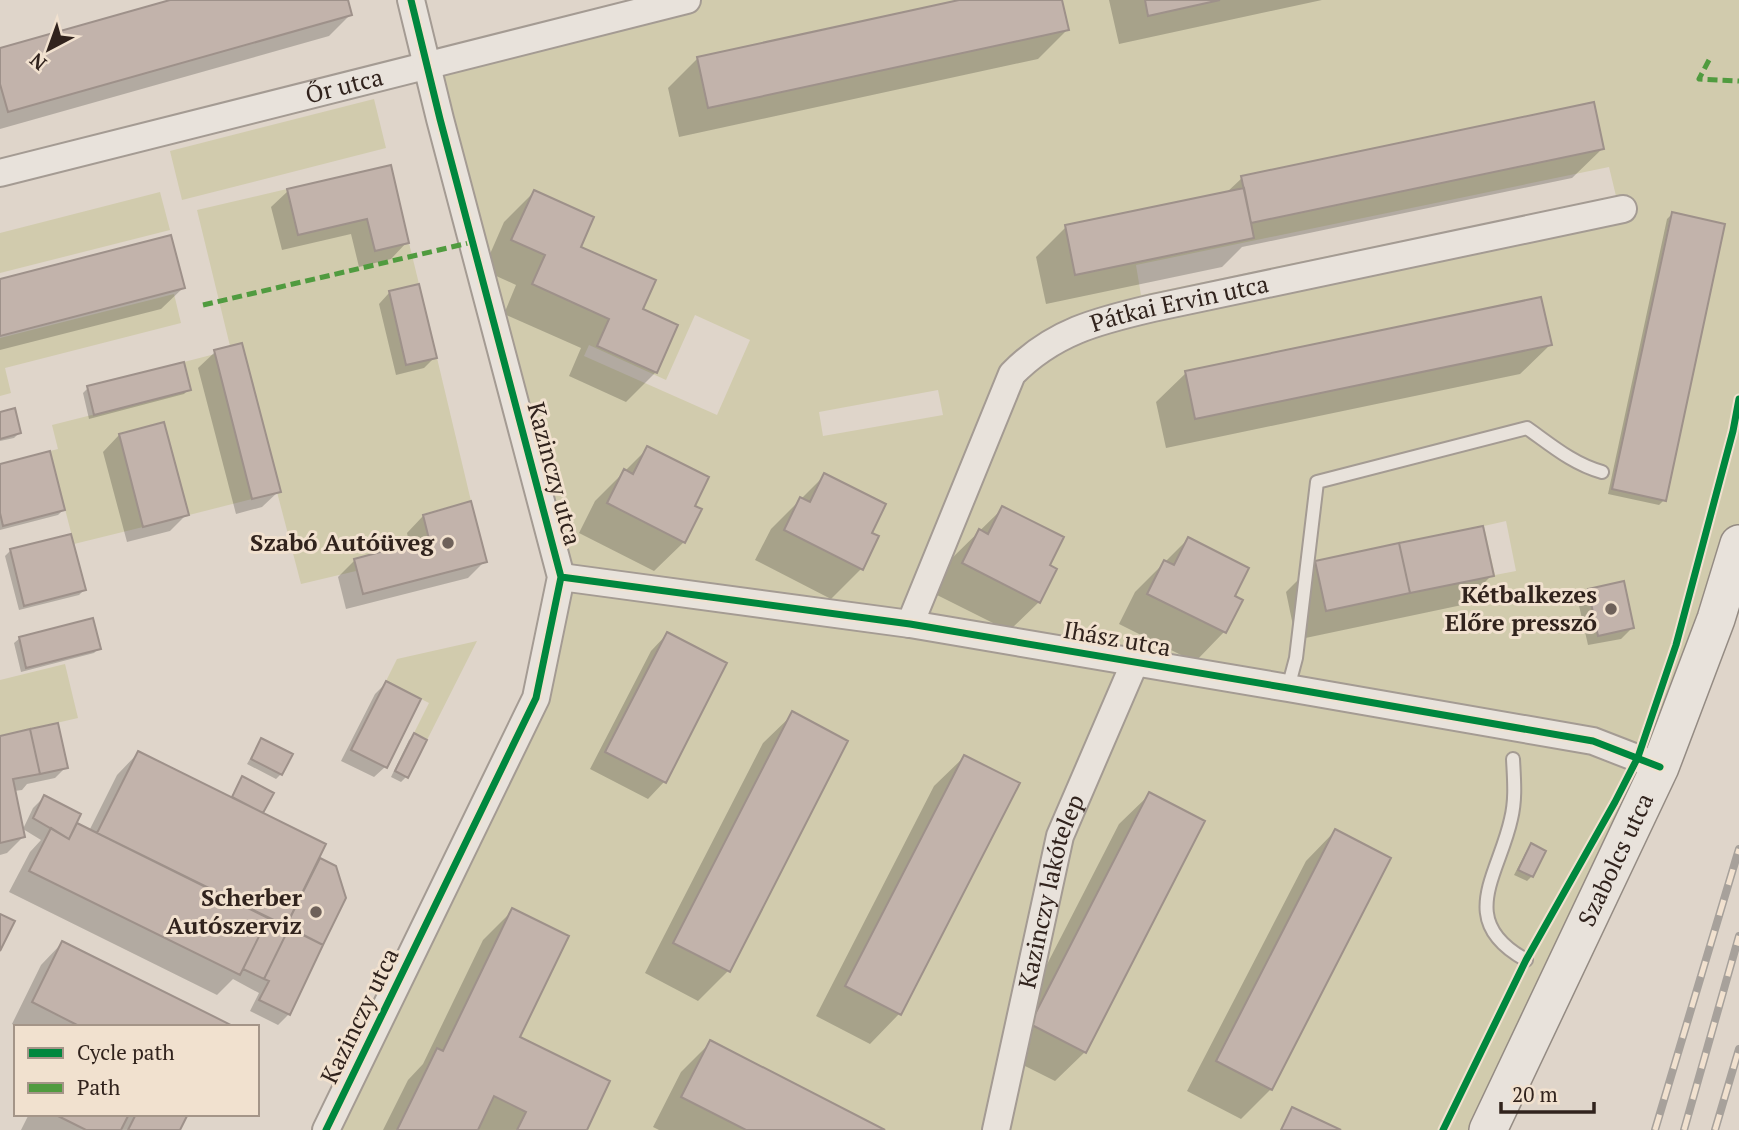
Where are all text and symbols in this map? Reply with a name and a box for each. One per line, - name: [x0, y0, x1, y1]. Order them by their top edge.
- north arrow: [14, 14, 84, 84]
- text: N: [23, 48, 51, 76]
- street label: Őr utca: [302, 60, 386, 110]
- street label: Pátkai Ervin utca: [1086, 267, 1271, 339]
- street label: Kazinczy utca: [520, 399, 589, 549]
- place label: Szabó Autóüveg: [250, 526, 434, 558]
- marker: Szabó Autóüveg: [440, 535, 456, 551]
- place label: Kétbalkezes Előre presszó: [1445, 578, 1597, 638]
- marker: Kétbalkezes Előre presszó: [1603, 601, 1619, 617]
- street label: Ihász utca: [1061, 613, 1173, 663]
- street label: Szabolcs utca: [1570, 788, 1660, 931]
- street label: Kazinczy lakótelep: [1010, 789, 1091, 991]
- place label: Scherber Autószerviz: [166, 881, 303, 941]
- marker: Scherber Autószerviz: [308, 904, 324, 920]
- street label: Kazinczy utca: [313, 943, 406, 1089]
- legend: [14, 1025, 259, 1116]
- text: Cycle path: [77, 1038, 175, 1066]
- scale bar: [1501, 1070, 1594, 1114]
- text: Path: [77, 1073, 120, 1101]
- text: 20 m: [1512, 1080, 1558, 1108]

